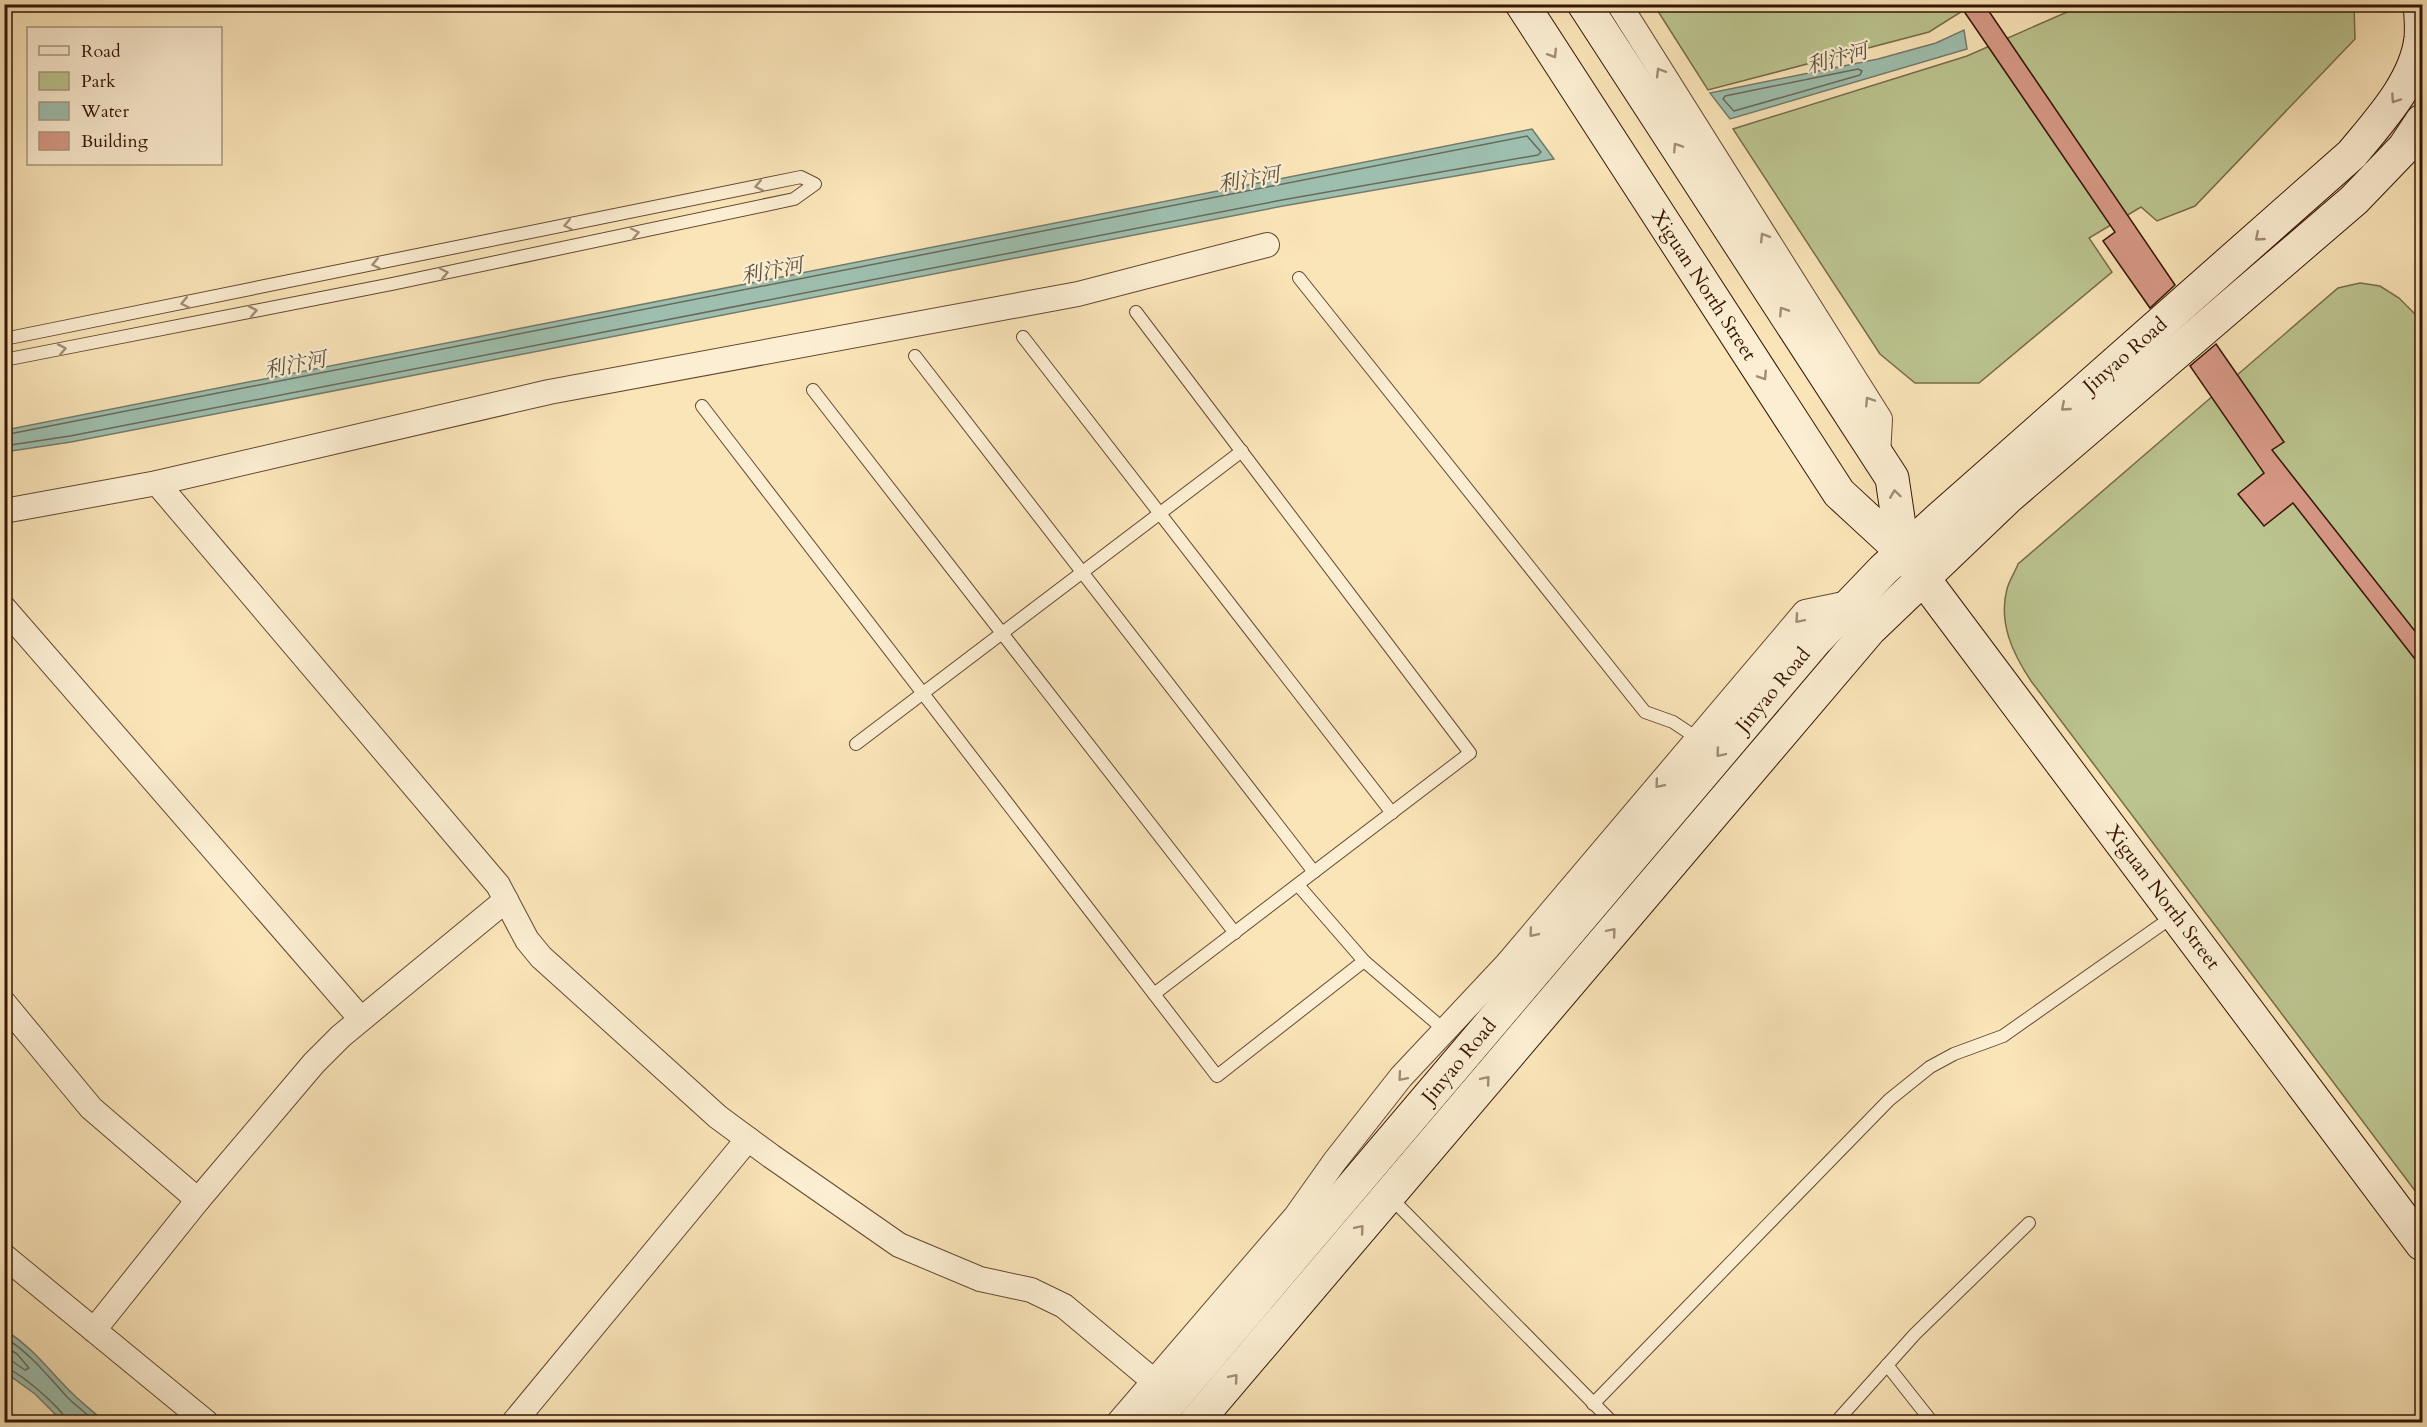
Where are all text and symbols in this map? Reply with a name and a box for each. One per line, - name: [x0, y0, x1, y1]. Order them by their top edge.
- legend: [27, 27, 222, 165]
- water label: 利汴河: [1803, 36, 1875, 81]
- text: Road: [81, 39, 121, 64]
- one-way arrow: [1546, 48, 1558, 58]
- one-way arrow: [1656, 68, 1668, 78]
- text: Park: [81, 69, 116, 94]
- one-way arrow: [2391, 92, 2402, 103]
- text: Water: [80, 99, 130, 124]
- text: Building: [81, 129, 149, 154]
- one-way arrow: [1673, 143, 1684, 154]
- water label: 利汴河: [1215, 160, 1286, 200]
- one-way arrow: [754, 179, 764, 192]
- street label: Xiguan North Street: [1645, 204, 1763, 366]
- one-way arrow: [563, 218, 573, 231]
- one-way arrow: [630, 227, 640, 240]
- one-way arrow: [2255, 230, 2266, 241]
- one-way arrow: [1760, 233, 1772, 243]
- water label: 利汴河: [738, 250, 810, 291]
- one-way arrow: [372, 257, 382, 270]
- one-way arrow: [439, 267, 449, 280]
- one-way arrow: [181, 296, 191, 309]
- one-way arrow: [248, 305, 258, 318]
- one-way arrow: [1779, 306, 1790, 317]
- street label: Jinyao Road: [2075, 311, 2173, 401]
- one-way arrow: [57, 343, 67, 356]
- water label: 利汴河: [261, 344, 333, 385]
- one-way arrow: [1756, 369, 1767, 380]
- one-way arrow: [1865, 397, 1877, 407]
- one-way arrow: [2061, 400, 2072, 411]
- one-way arrow: [1889, 489, 1901, 499]
- one-way arrow: [1795, 613, 1806, 624]
- street label: Jinyao Road: [1728, 642, 1817, 740]
- one-way arrow: [1716, 746, 1727, 757]
- one-way arrow: [1655, 777, 1666, 788]
- street label: Xiguan North Street: [2100, 819, 2227, 975]
- one-way arrow: [1530, 926, 1541, 937]
- one-way arrow: [1605, 928, 1616, 939]
- street label: Jinyao Road: [1414, 1013, 1503, 1111]
- one-way arrow: [1398, 1070, 1409, 1081]
- one-way arrow: [1479, 1076, 1490, 1087]
- one-way arrow: [1352, 1225, 1363, 1236]
- one-way arrow: [1226, 1374, 1237, 1385]

